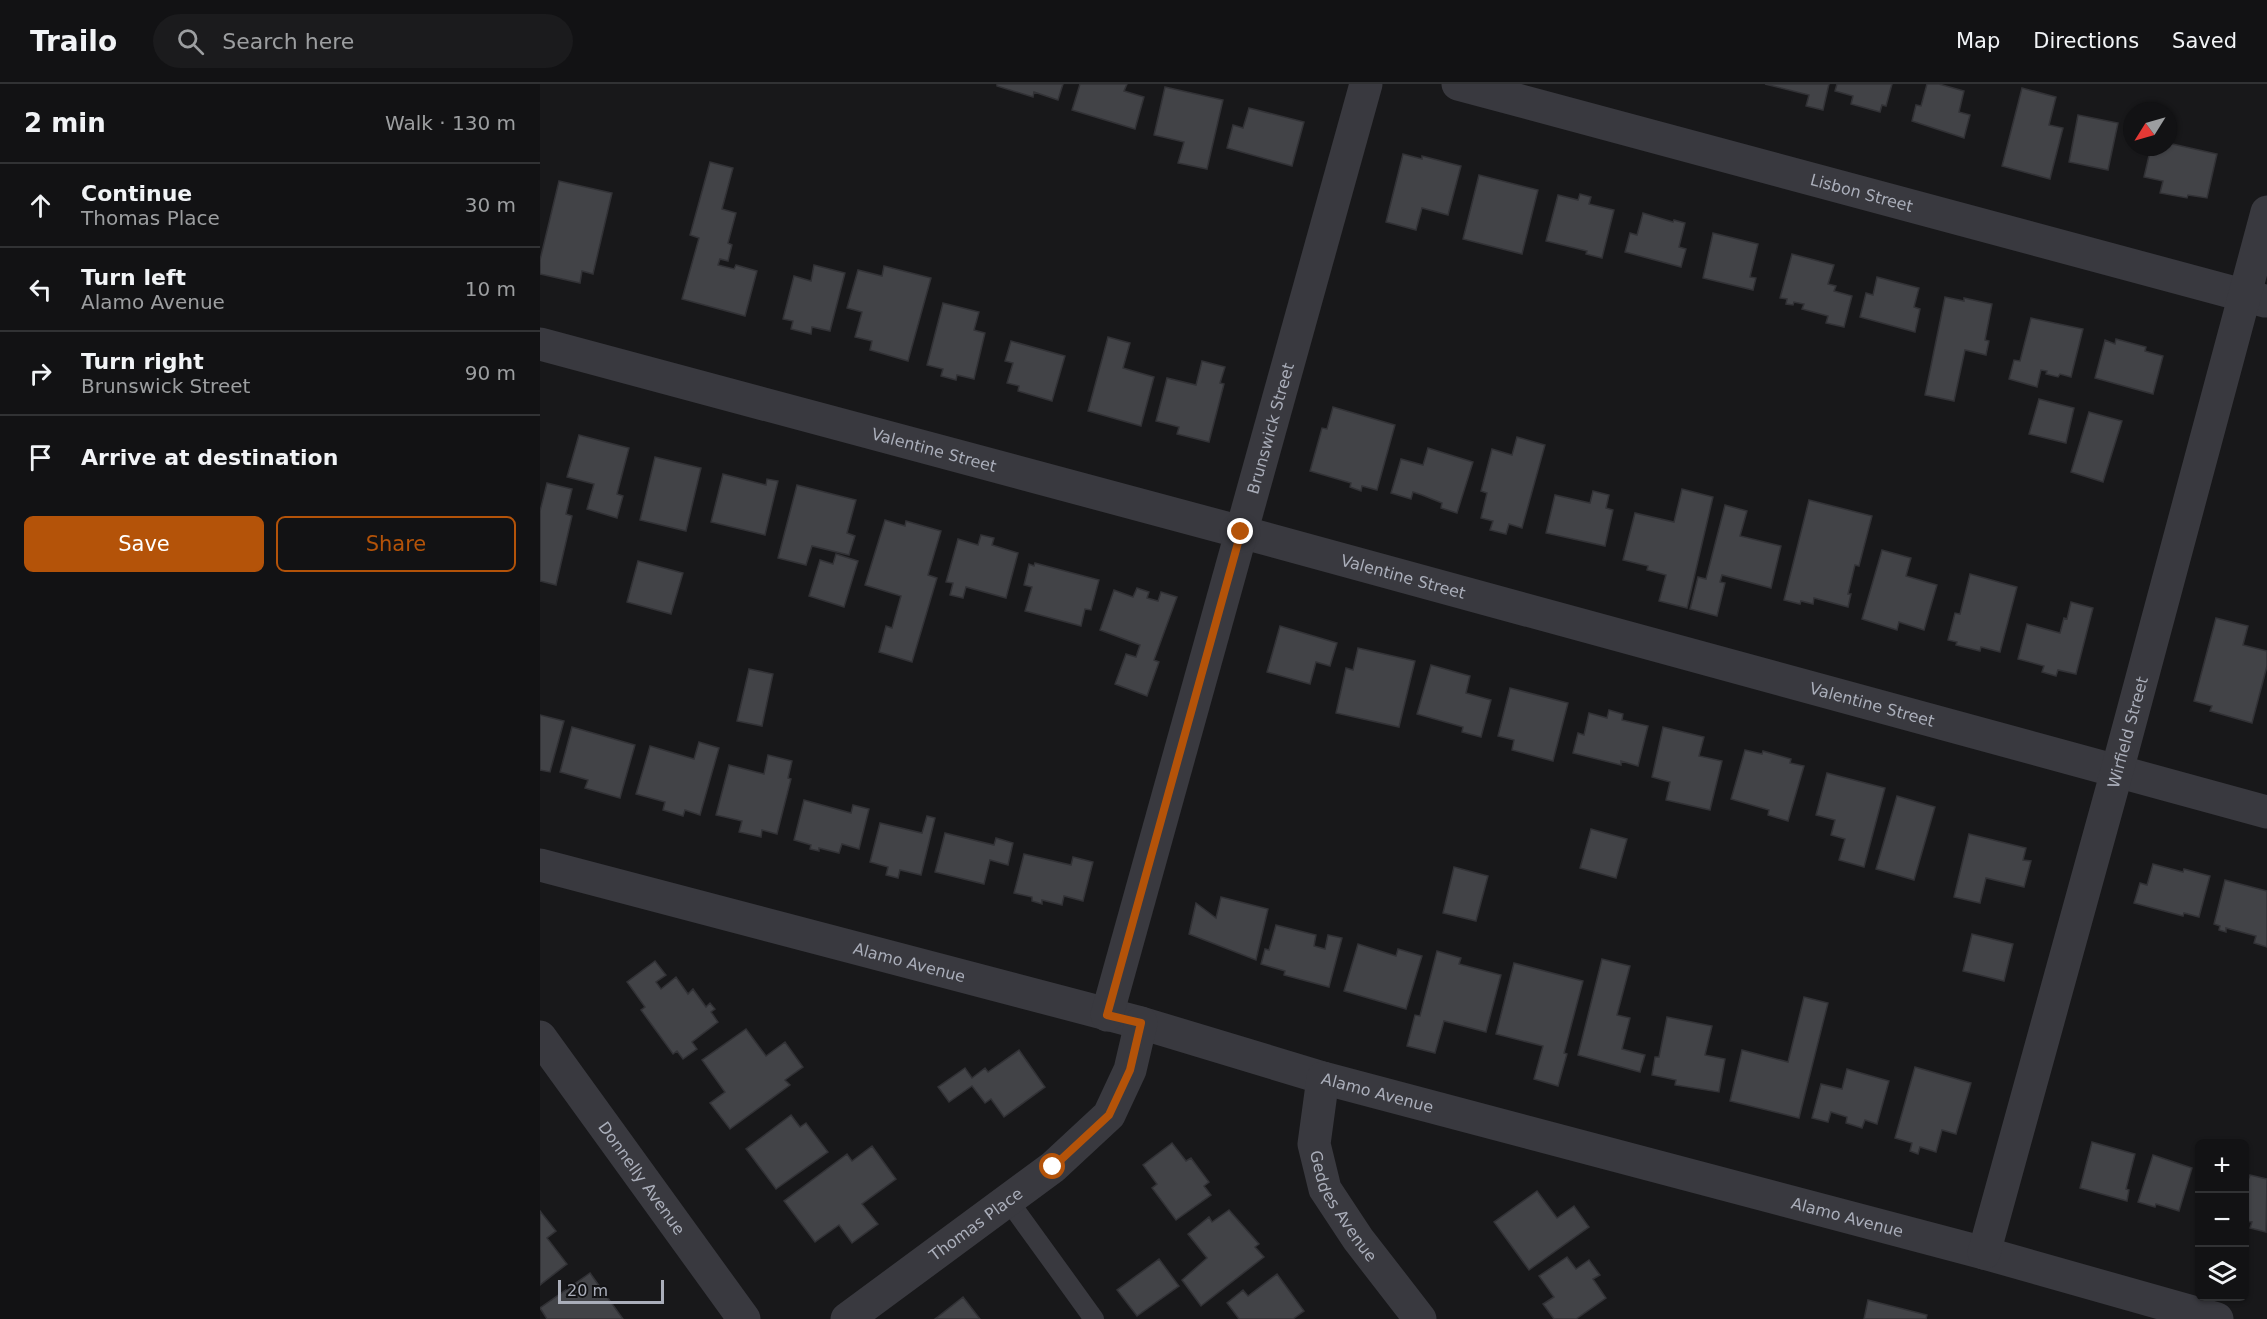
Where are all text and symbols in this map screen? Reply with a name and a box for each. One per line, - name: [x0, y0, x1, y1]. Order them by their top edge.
- search box: [153, 14, 573, 68]
- text: Trailo: [30, 25, 117, 58]
- icon: search: [174, 25, 207, 58]
- text: Search here: [222, 29, 354, 54]
- text: Map: [1956, 29, 2000, 53]
- text: Directions: [2033, 29, 2139, 53]
- text: Saved: [2172, 29, 2237, 53]
- north arrow: [2123, 102, 2177, 156]
- text: 2 min: [24, 108, 106, 138]
- text: Walk · 130 m: [385, 111, 516, 135]
- street label: Lisbon Street: [1808, 170, 1915, 216]
- text: Continue: [81, 181, 192, 206]
- icon: ahead: [24, 189, 57, 222]
- text: 30 m: [465, 193, 516, 217]
- text: Thomas Place: [81, 206, 220, 230]
- text: Turn left: [81, 265, 186, 290]
- icon: left: [24, 273, 57, 306]
- text: 10 m: [465, 277, 516, 301]
- text: Alamo Avenue: [81, 290, 225, 314]
- text: Turn right: [81, 349, 204, 374]
- icon: right: [24, 357, 57, 390]
- text: 90 m: [465, 361, 516, 385]
- street label: Brunswick Street: [1243, 361, 1298, 496]
- text: Brunswick Street: [81, 374, 250, 398]
- street label: Valentine Street: [869, 424, 998, 476]
- icon: arrive: [24, 441, 57, 474]
- text: Arrive at destination: [81, 445, 338, 470]
- button: Save: [24, 516, 264, 572]
- button: Share: [276, 516, 516, 572]
- route end: [1227, 518, 1253, 544]
- street label: Valentine Street: [1339, 551, 1468, 603]
- street label: Wirfield Street: [2104, 675, 2152, 790]
- street label: Valentine Street: [1808, 679, 1936, 731]
- street label: Alamo Avenue: [851, 939, 967, 986]
- street label: Alamo Avenue: [1319, 1069, 1436, 1117]
- street label: Donnelly Avenue: [594, 1118, 689, 1239]
- map controls: [2195, 1139, 2249, 1301]
- button: +: [2195, 1139, 2249, 1193]
- street label: Geddes Avenue: [1306, 1148, 1381, 1266]
- route start: [1039, 1153, 1065, 1179]
- street label: Thomas Place: [925, 1184, 1026, 1266]
- street label: Alamo Avenue: [1789, 1193, 1905, 1241]
- button: −: [2195, 1193, 2249, 1247]
- button: layers: [2195, 1247, 2249, 1301]
- scale bar: [558, 1277, 664, 1304]
- text: 20 m: [567, 1281, 608, 1300]

